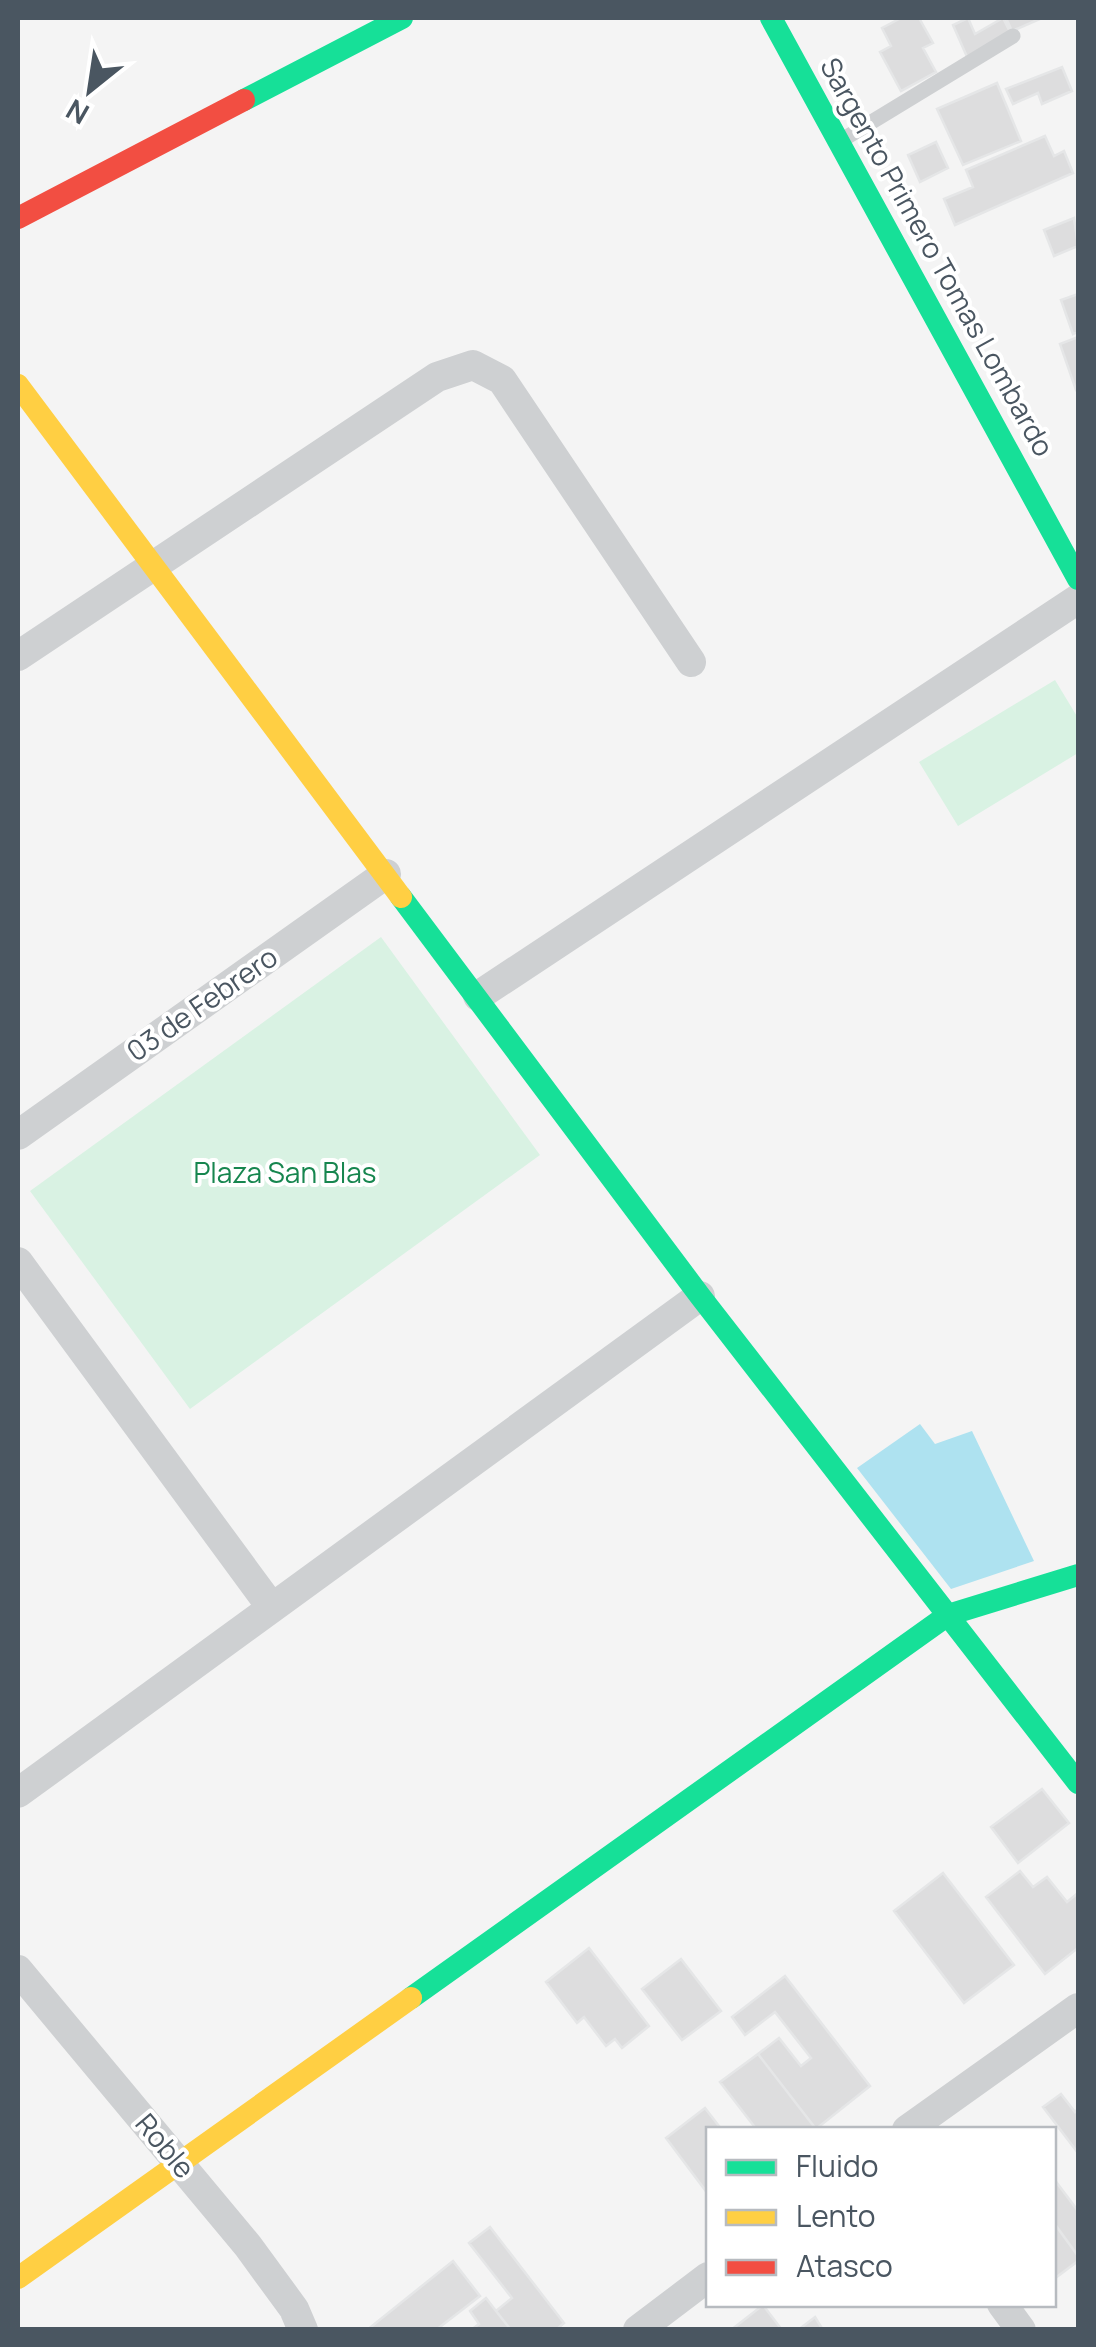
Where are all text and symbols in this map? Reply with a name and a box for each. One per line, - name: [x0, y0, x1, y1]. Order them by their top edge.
- north arrow: [40, 40, 140, 140]
- street label: Sargento Primero Tomas Lombardo: [812, 50, 1064, 463]
- text: N: [59, 91, 95, 134]
- street label: 03 de Febrero: [118, 937, 284, 1069]
- park label: Plaza San Blas: [193, 1153, 377, 1191]
- street label: Roble: [128, 2105, 204, 2186]
- legend: [706, 2127, 1056, 2307]
- text: Fluido: [796, 2145, 878, 2186]
- text: Lento: [796, 2195, 875, 2236]
- text: Atasco: [796, 2245, 893, 2286]

